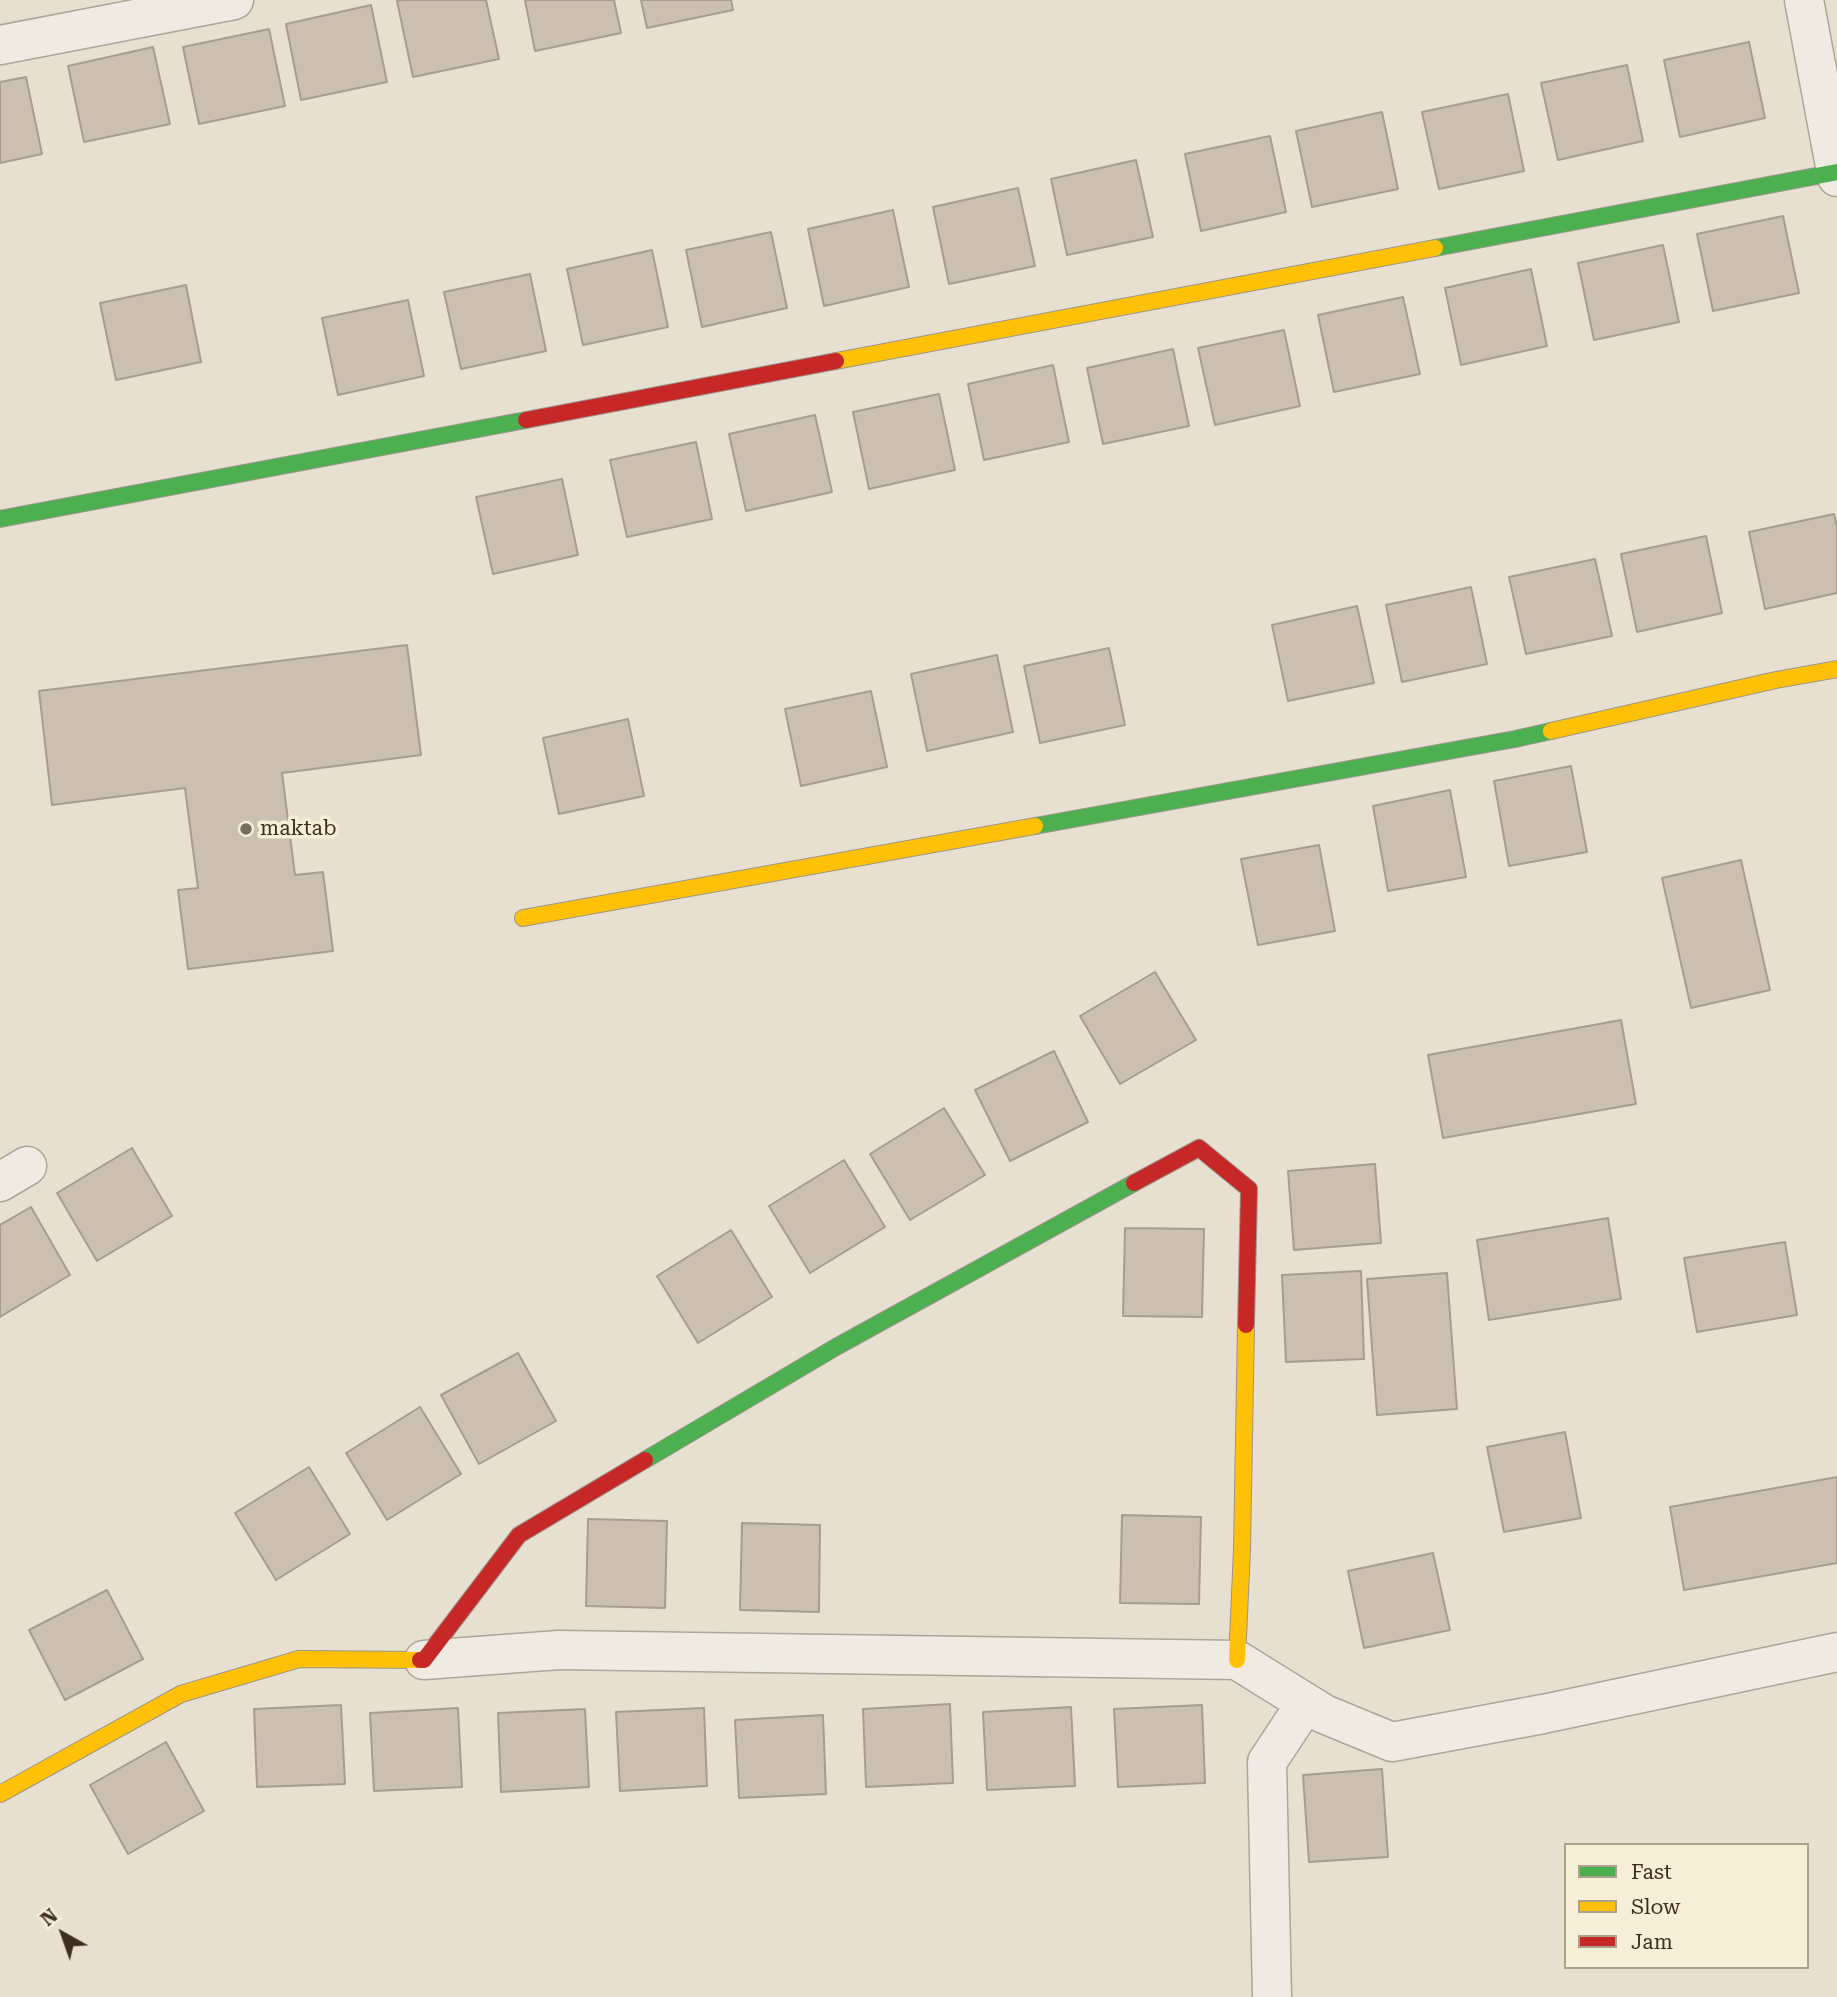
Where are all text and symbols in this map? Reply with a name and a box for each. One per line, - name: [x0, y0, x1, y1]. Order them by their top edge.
- place label: maktab: [260, 816, 337, 842]
- marker: maktab: [238, 821, 254, 837]
- legend: [1564, 1843, 1809, 1969]
- text: Fast: [1631, 1860, 1672, 1884]
- text: Slow: [1631, 1895, 1680, 1919]
- north arrow: [28, 1899, 98, 1969]
- text: N: [36, 1904, 62, 1931]
- text: Jam: [1631, 1930, 1673, 1954]

